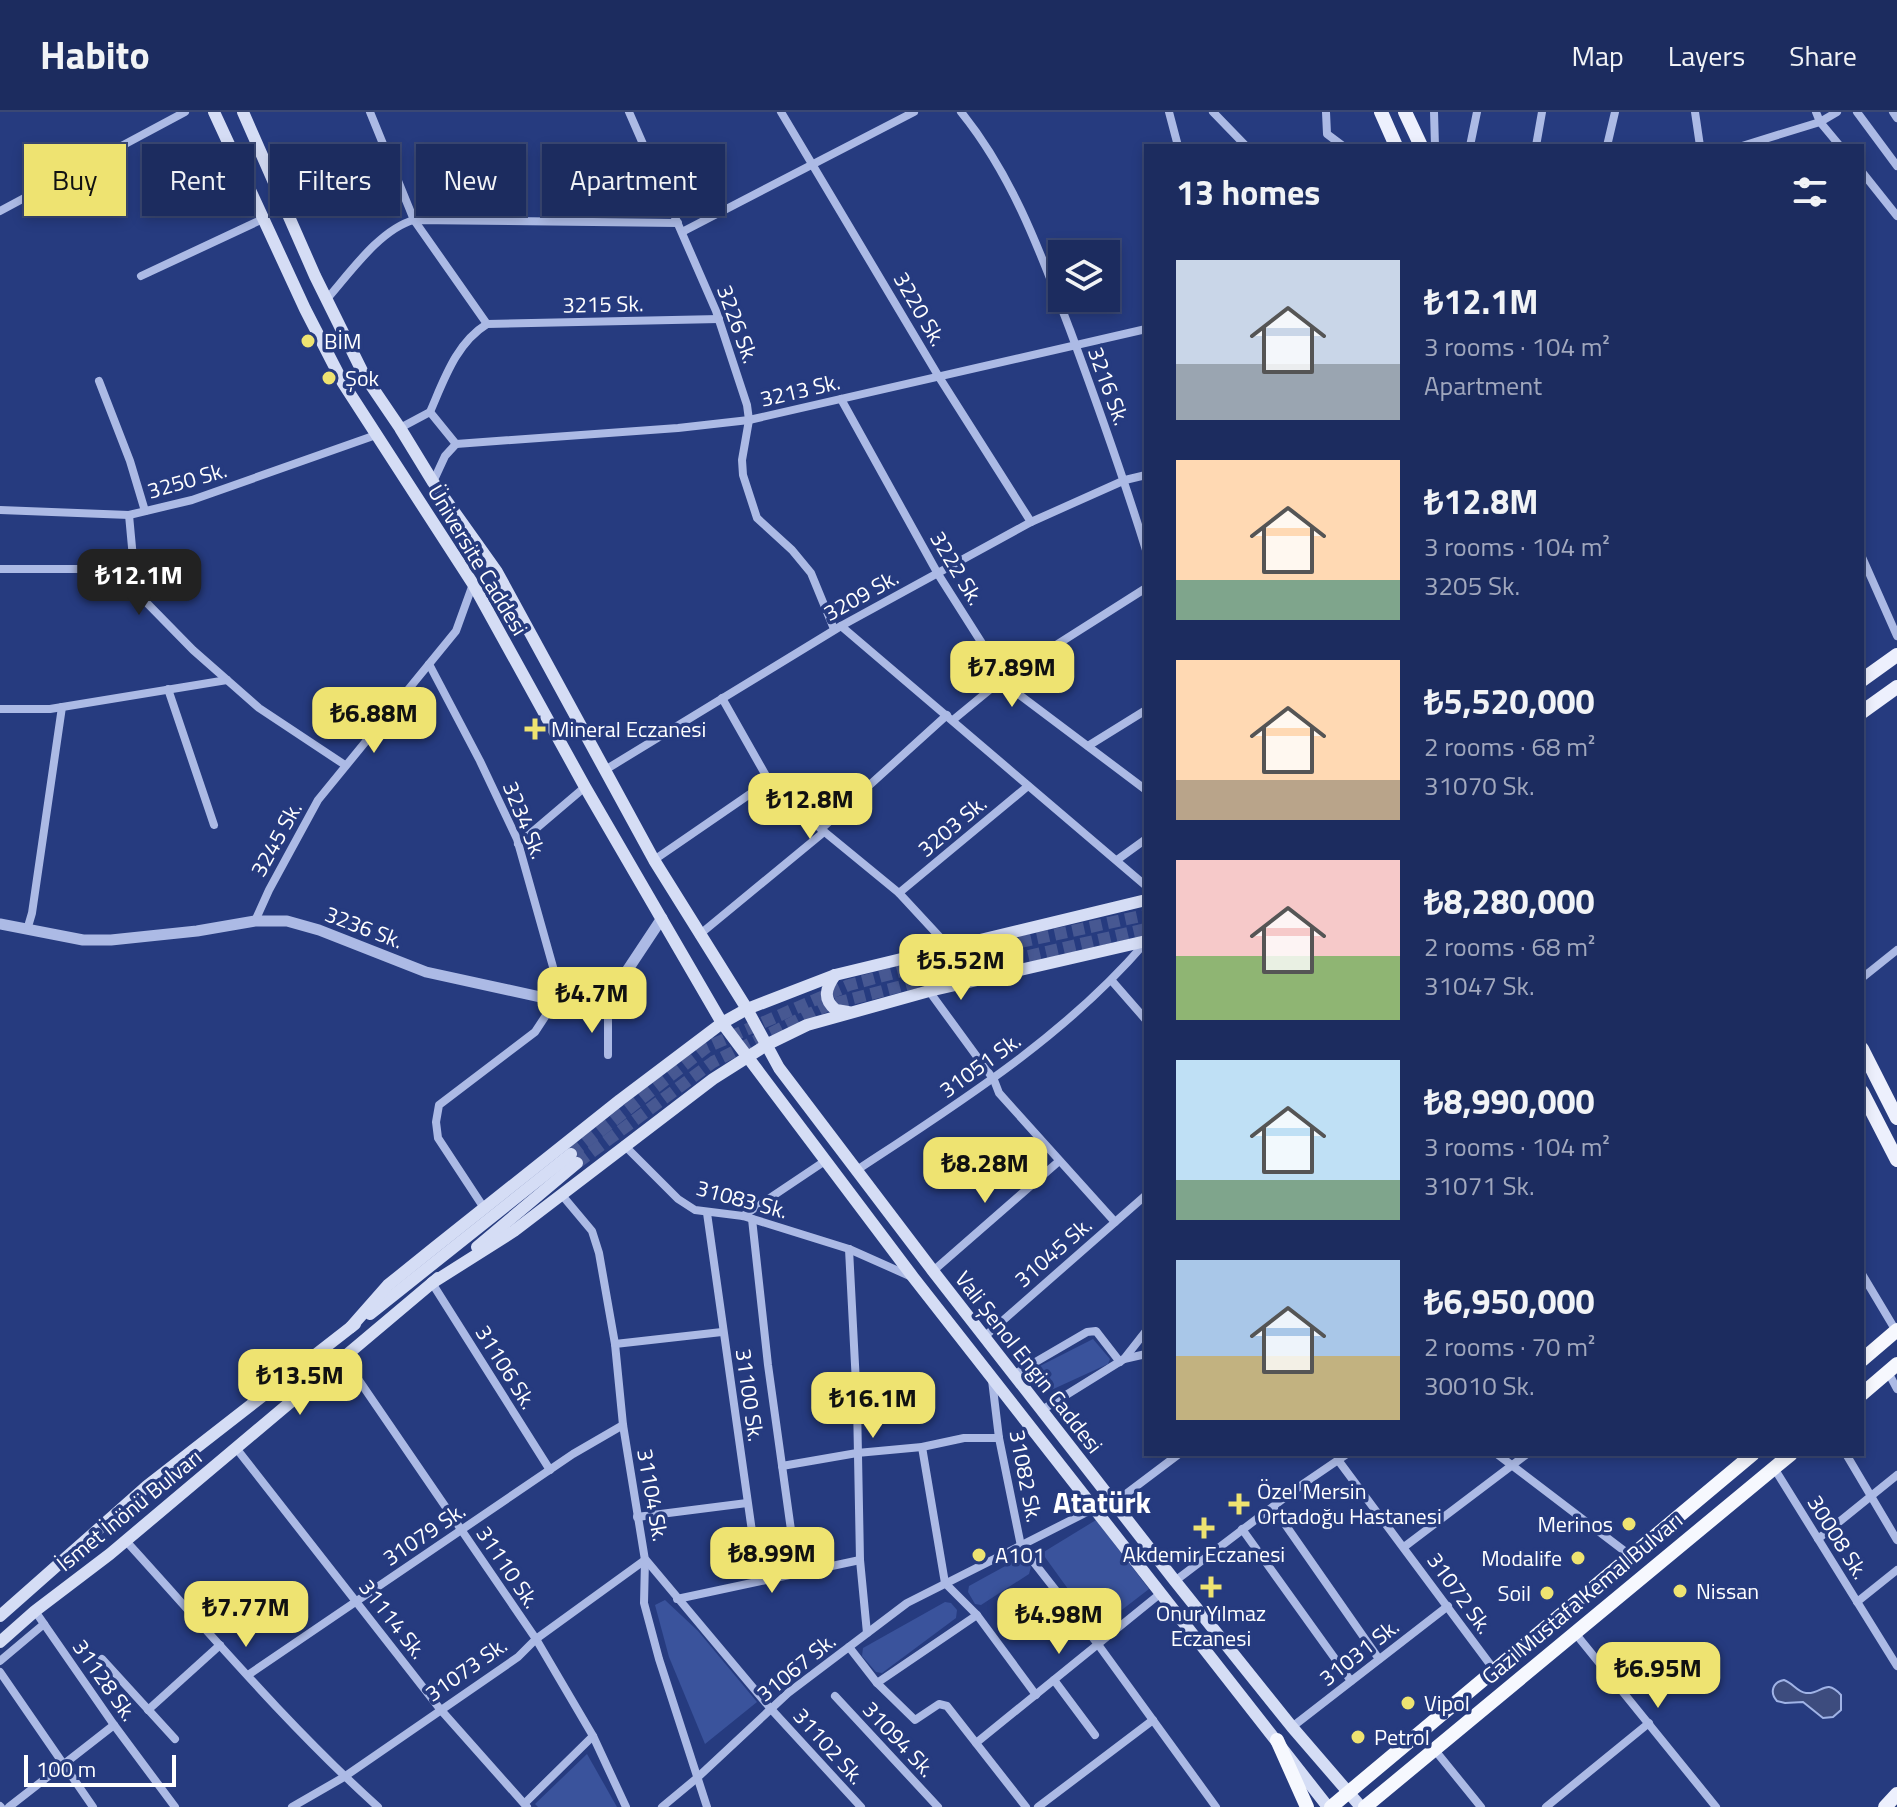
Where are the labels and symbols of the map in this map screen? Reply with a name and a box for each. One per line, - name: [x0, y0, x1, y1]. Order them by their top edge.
- street label: 3220 Sk.: [885, 265, 955, 353]
- street label: 3226 Sk.: [708, 280, 768, 368]
- street label: 3215 Sk.: [562, 286, 644, 322]
- place label: BİM: [324, 324, 361, 358]
- marker: BİM: [299, 332, 317, 350]
- street label: 3216 Sk.: [1079, 342, 1139, 430]
- place label: Şok: [345, 361, 380, 395]
- street label: 3213 Sk.: [757, 364, 843, 416]
- marker: Şok: [320, 369, 338, 387]
- street label: 3250 Sk.: [143, 452, 231, 508]
- street label: Üniversite Caddesi: [419, 478, 537, 642]
- street label: 3222 Sk.: [921, 524, 993, 612]
- pin: ₺12.1M: [74, 549, 204, 617]
- street label: 3209 Sk.: [817, 560, 905, 630]
- pin: ₺7.89M: [947, 641, 1077, 709]
- pin: ₺6.88M: [309, 687, 439, 755]
- place label: Mineral Eczanesi: [551, 712, 706, 746]
- marker: Mineral Eczanesi: [526, 720, 544, 738]
- pin: ₺12.8M: [745, 773, 875, 841]
- street label: 3234 Sk.: [494, 776, 556, 864]
- street label: 3203 Sk.: [910, 787, 994, 865]
- street label: 3245 Sk.: [241, 795, 311, 883]
- street label: 3236 Sk.: [320, 897, 408, 957]
- pin: ₺5.52M: [896, 934, 1026, 1002]
- pin: ₺4.7M: [536, 967, 648, 1035]
- street label: 31051 Sk.: [932, 1024, 1028, 1106]
- pin: ₺8.28M: [920, 1137, 1050, 1205]
- street label: 31083 Sk.: [692, 1170, 792, 1228]
- street label: 31045 Sk.: [1007, 1208, 1099, 1296]
- street label: Vali Şenol Engin Caddesi: [947, 1263, 1111, 1461]
- street label: 31106 Sk.: [467, 1318, 545, 1416]
- street label: 31100 Sk.: [727, 1346, 773, 1444]
- pin: ₺13.5M: [235, 1349, 365, 1417]
- pin: ₺16.1M: [808, 1372, 938, 1440]
- street label: 31082 Sk.: [1000, 1427, 1052, 1525]
- street label: İsmet İnönü Bulvarı: [49, 1440, 209, 1580]
- street label: 31104 Sk.: [628, 1446, 678, 1544]
- place label: Özel Mersin Ortadoğu Hastanesi: [1257, 1474, 1442, 1533]
- district label: Atatürk: [1053, 1479, 1152, 1525]
- street label: 30008 Sk.: [1799, 1488, 1877, 1586]
- marker: Özel Mersin Ortadoğu Hastanesi: [1228, 1493, 1250, 1515]
- street label: 31079 Sk.: [376, 1494, 472, 1574]
- street label: Gazi Mustafa Kemal Bulvarı: [1474, 1504, 1690, 1692]
- place label: Merinos: [1537, 1507, 1613, 1541]
- marker: Merinos: [1620, 1515, 1638, 1533]
- street label: 31110 Sk.: [468, 1519, 548, 1615]
- marker: Akdemir Eczanesi: [1195, 1519, 1213, 1537]
- pin: ₺8.99M: [707, 1527, 837, 1595]
- place label: Akdemir Eczanesi: [1123, 1537, 1285, 1571]
- place label: A101: [995, 1538, 1045, 1572]
- place label: Modalife: [1481, 1541, 1562, 1575]
- street label: 31072 Sk.: [1419, 1545, 1501, 1641]
- marker: A101: [970, 1546, 988, 1564]
- marker: Modalife: [1569, 1549, 1587, 1567]
- street label: 31114 Sk.: [351, 1572, 435, 1666]
- place label: Nissan: [1696, 1574, 1759, 1608]
- place label: Soil: [1498, 1576, 1531, 1610]
- marker: Onur Yılmaz Eczanesi: [1202, 1578, 1220, 1596]
- pin: ₺7.77M: [181, 1581, 311, 1649]
- marker: Nissan: [1671, 1582, 1689, 1600]
- marker: Soil: [1538, 1584, 1556, 1602]
- pin: ₺4.98M: [994, 1588, 1124, 1656]
- place label: Onur Yılmaz Eczanesi: [1156, 1596, 1266, 1655]
- street label: 31031 Sk.: [1312, 1610, 1406, 1694]
- street label: 31067 Sk.: [749, 1624, 843, 1710]
- street label: 31073 Sk.: [418, 1628, 514, 1710]
- street label: 31128 Sk.: [64, 1632, 146, 1728]
- pin: ₺6.95M: [1593, 1642, 1723, 1710]
- place label: Vipol: [1424, 1686, 1470, 1720]
- street label: 31094 Sk.: [855, 1693, 943, 1785]
- marker: Vipol: [1399, 1694, 1417, 1712]
- street label: 31102 Sk.: [785, 1700, 873, 1792]
- place label: Petrol: [1374, 1720, 1430, 1754]
- marker: Petrol: [1349, 1728, 1367, 1746]
- scale bar: [24, 1751, 176, 1787]

